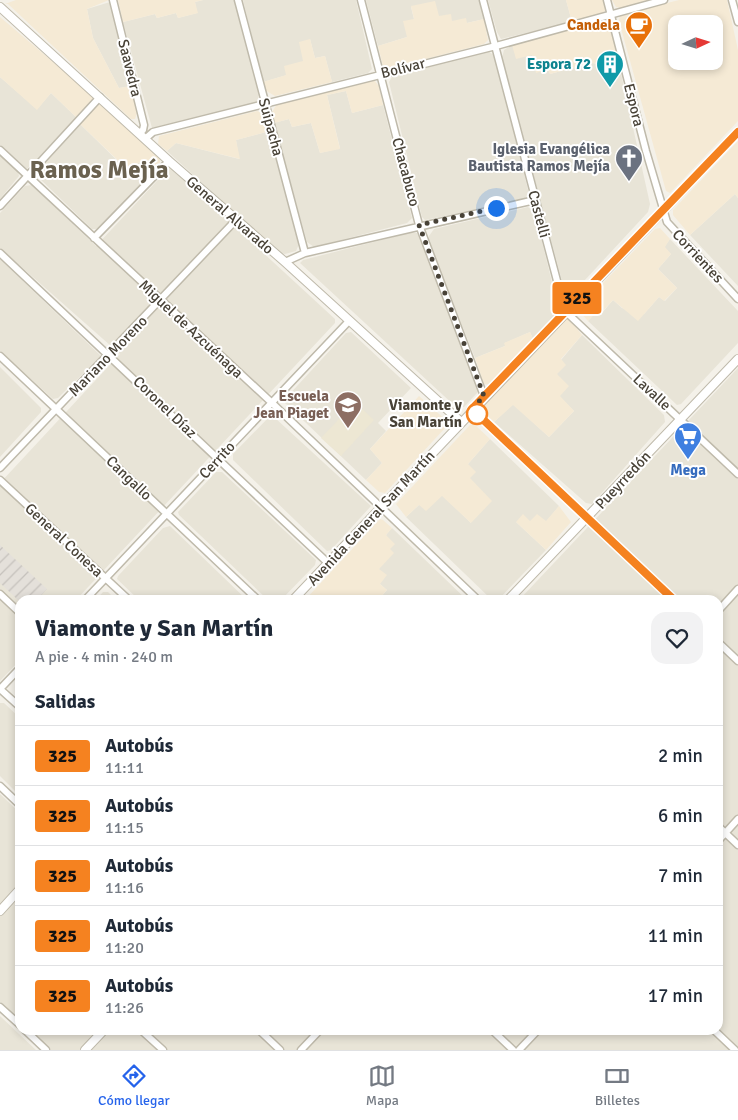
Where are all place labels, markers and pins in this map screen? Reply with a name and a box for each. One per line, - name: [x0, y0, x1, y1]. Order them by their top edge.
- cafe icon: Candela: [624, 10, 654, 49]
- place label: Candela: [567, 16, 620, 34]
- building icon: Espora 72: [595, 49, 625, 88]
- place label: Espora 72: [527, 55, 591, 73]
- place label: Iglesia Evangélica Bautista Ramos Mejía: [468, 140, 610, 175]
- church icon: Iglesia Evangélica Bautista Ramos Mejía: [614, 143, 644, 182]
- place label: Escuela Jean Piaget: [253, 387, 329, 422]
- school or university icon: Escuela Jean Piaget: [333, 390, 363, 429]
- place label: Viamonte y San Martín: [389, 396, 463, 431]
- marker: Viamonte y San Martín: [466, 403, 488, 425]
- supermarket icon: Mega: [673, 421, 703, 460]
- place label: Mega: [670, 461, 706, 479]

